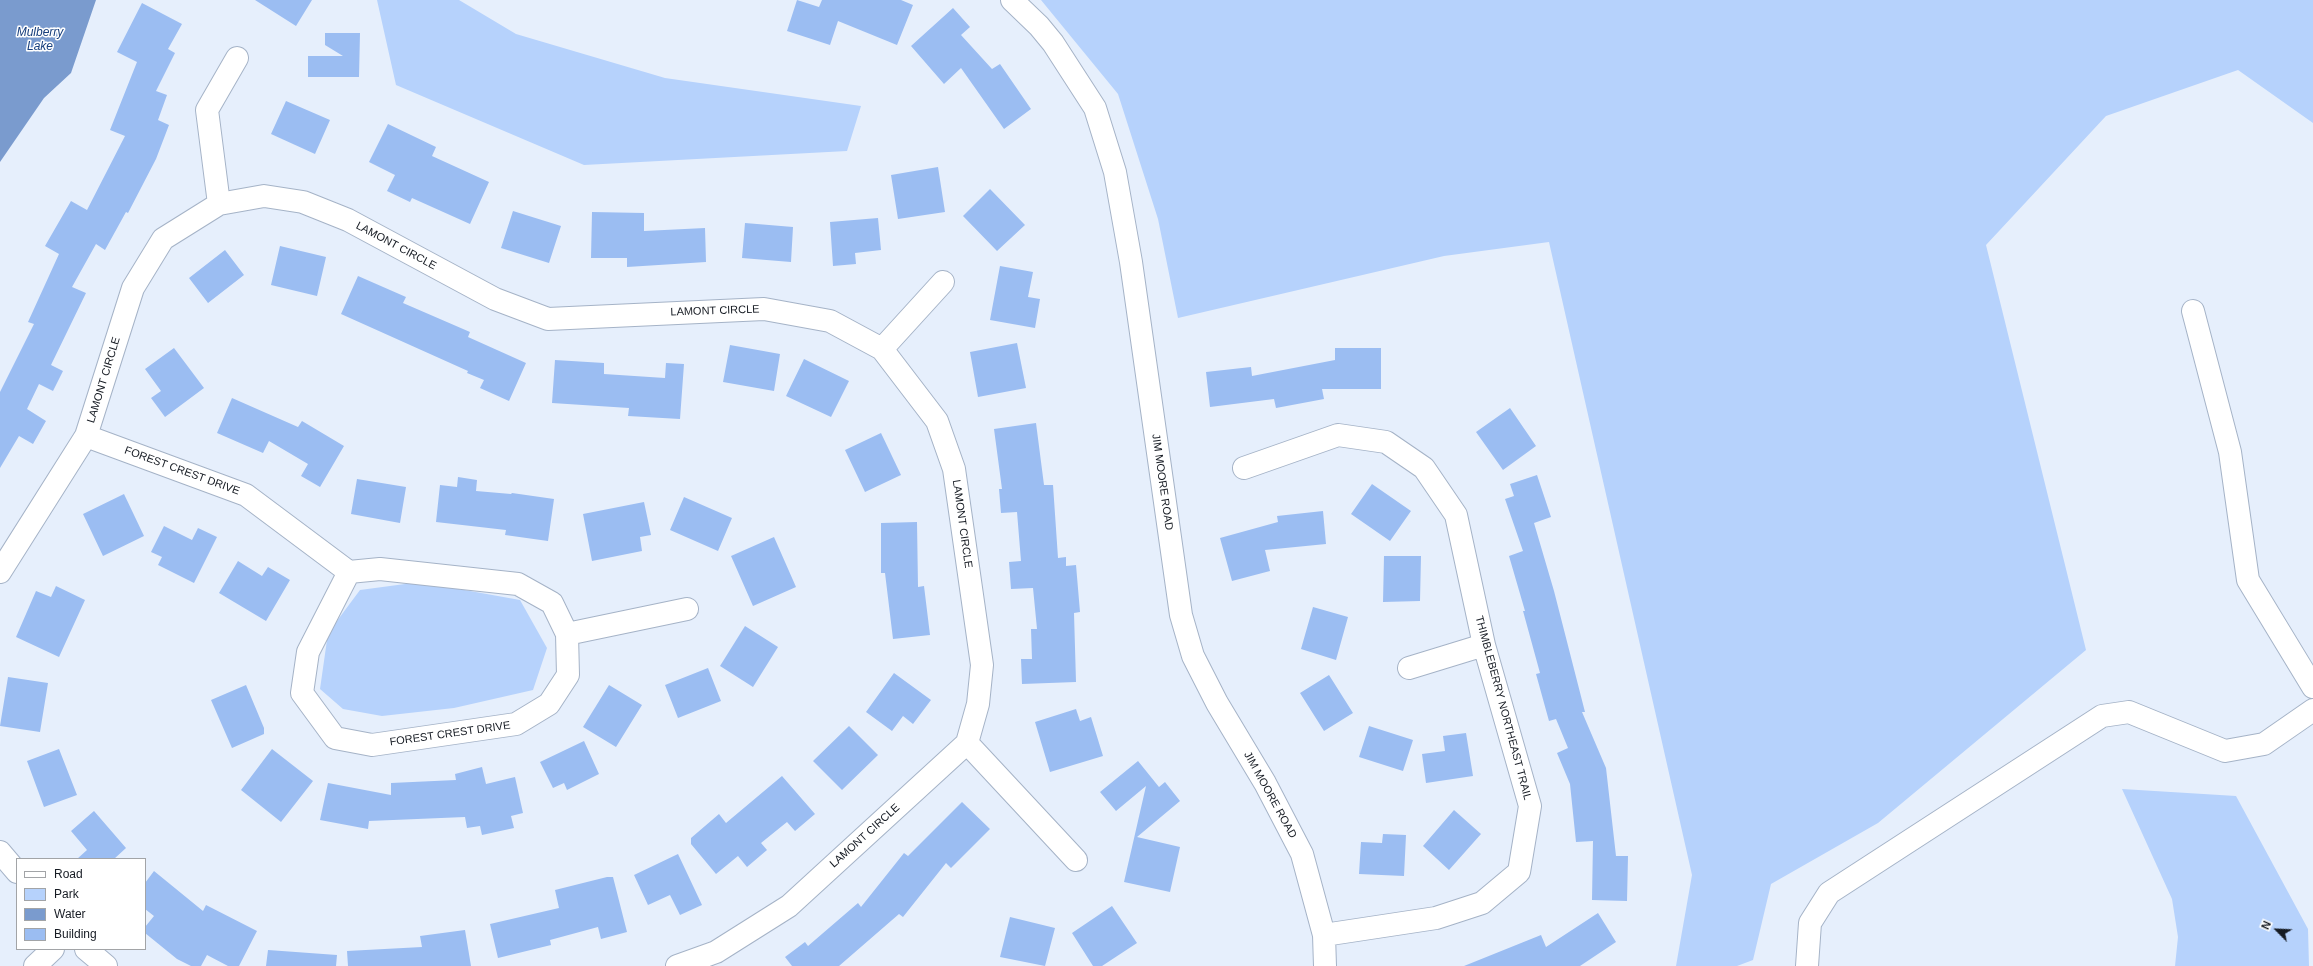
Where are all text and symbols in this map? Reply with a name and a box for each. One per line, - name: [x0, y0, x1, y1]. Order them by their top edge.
- water label: Mulberry Lake: [17, 26, 63, 54]
- street label: LAMONT CIRCLE: [354, 219, 438, 273]
- street label: LAMONT CIRCLE: [670, 303, 760, 319]
- street label: LAMONT CIRCLE: [85, 335, 123, 425]
- street label: JIM MOORE ROAD: [1149, 433, 1175, 531]
- street label: FOREST CREST DRIVE: [123, 444, 241, 498]
- street label: LAMONT CIRCLE: [949, 479, 975, 569]
- street label: THIMBLEBERRY NORTHEAST TRAIL: [1472, 614, 1534, 802]
- street label: FOREST CREST DRIVE: [389, 719, 511, 749]
- street label: JIM MOORE ROAD: [1241, 749, 1299, 841]
- street label: LAMONT CIRCLE: [827, 801, 903, 871]
- legend: [16, 858, 146, 950]
- text: Road: [54, 867, 83, 881]
- text: Park: [54, 887, 79, 901]
- text: Water: [54, 907, 86, 921]
- north arrow: [2257, 910, 2297, 950]
- text: N: [2259, 919, 2273, 931]
- text: Building: [54, 927, 97, 941]

